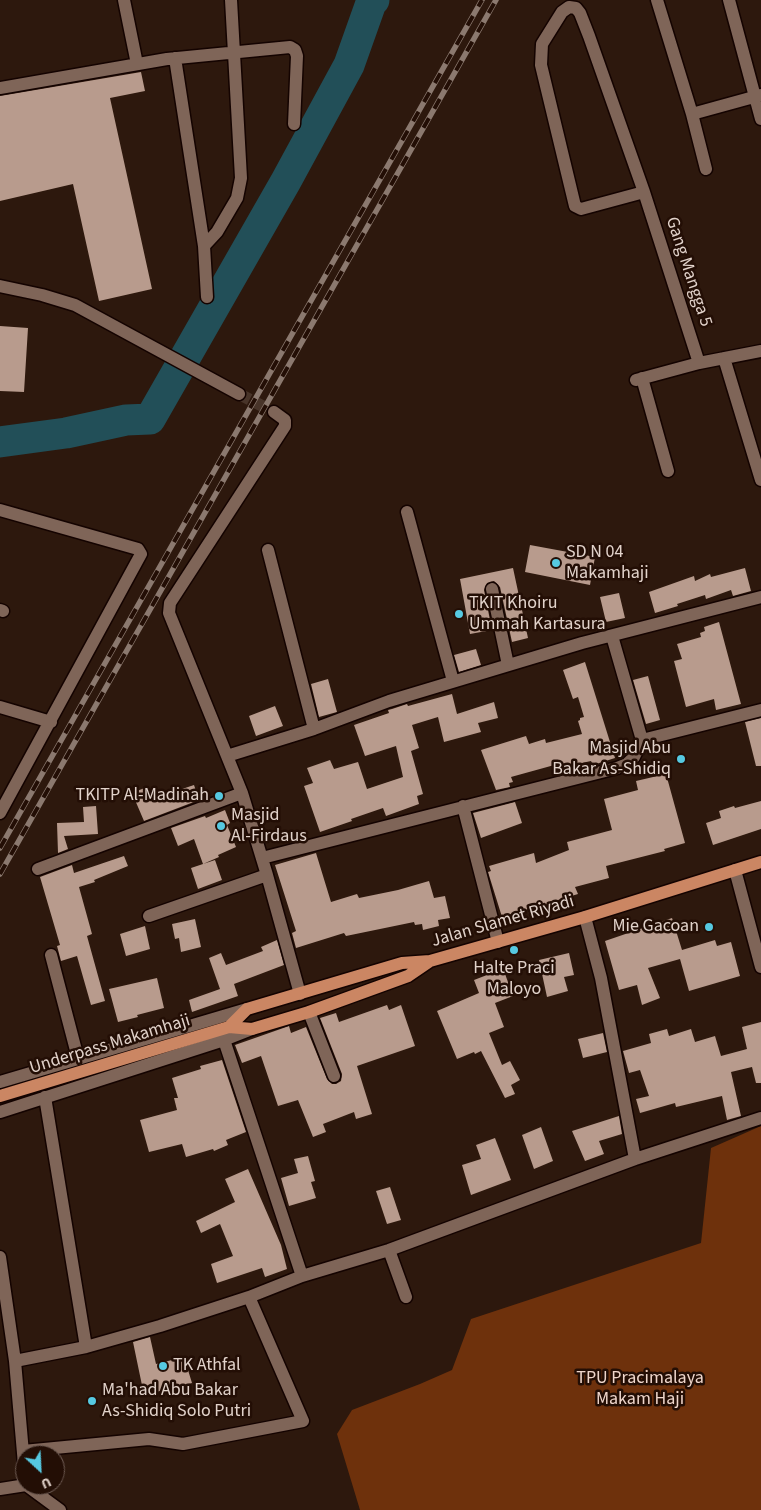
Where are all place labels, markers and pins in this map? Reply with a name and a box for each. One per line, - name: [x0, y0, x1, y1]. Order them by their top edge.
- place label: SD N 04 Makamhaji: [566, 542, 649, 584]
- marker: SD N 04 Makamhaji: [550, 557, 562, 569]
- place label: TKIT Khoiru Ummah Kartasura: [469, 593, 606, 636]
- marker: TKIT Khoiru Ummah Kartasura: [453, 608, 465, 620]
- place label: Masjid Abu Bakar As-Shidiq: [552, 738, 671, 781]
- marker: Masjid Abu Bakar As-Shidiq: [675, 753, 687, 765]
- place label: TKITP Al-Madinah: [76, 785, 209, 807]
- marker: TKITP Al-Madinah: [213, 790, 225, 802]
- place label: Masjid Al-Firdaus: [231, 805, 307, 848]
- marker: Masjid Al-Firdaus: [215, 820, 227, 832]
- place label: Mie Gacoan: [613, 916, 699, 938]
- marker: Mie Gacoan: [703, 921, 715, 933]
- marker: Halte Praci Maloyo: [508, 944, 520, 956]
- place label: Halte Praci Maloyo: [473, 958, 555, 1001]
- place label: TK Athfal: [173, 1355, 241, 1377]
- marker: TK Athfal: [157, 1360, 169, 1372]
- place label: Ma'had Abu Bakar As-Shidiq Solo Putri: [102, 1380, 251, 1422]
- marker: Ma'had Abu Bakar As-Shidiq Solo Putri: [86, 1395, 98, 1407]

